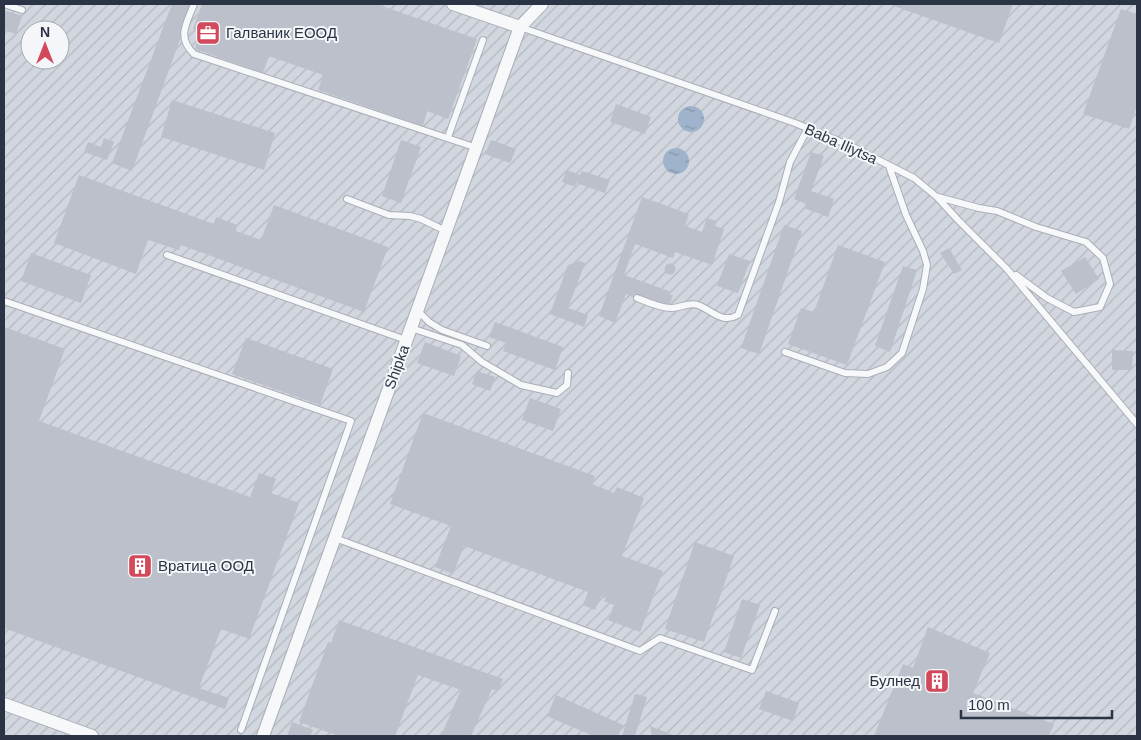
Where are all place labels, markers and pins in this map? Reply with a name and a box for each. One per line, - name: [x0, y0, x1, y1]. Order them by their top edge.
- office icon: Галваник ЕООД: [195, 20, 221, 46]
- place label: Галваник ЕООД: [226, 24, 337, 41]
- building icon: Вратица ООД: [127, 553, 153, 579]
- place label: Вратица ООД: [158, 557, 254, 574]
- building icon: Булнед: [924, 668, 950, 694]
- place label: Булнед: [870, 672, 920, 689]

